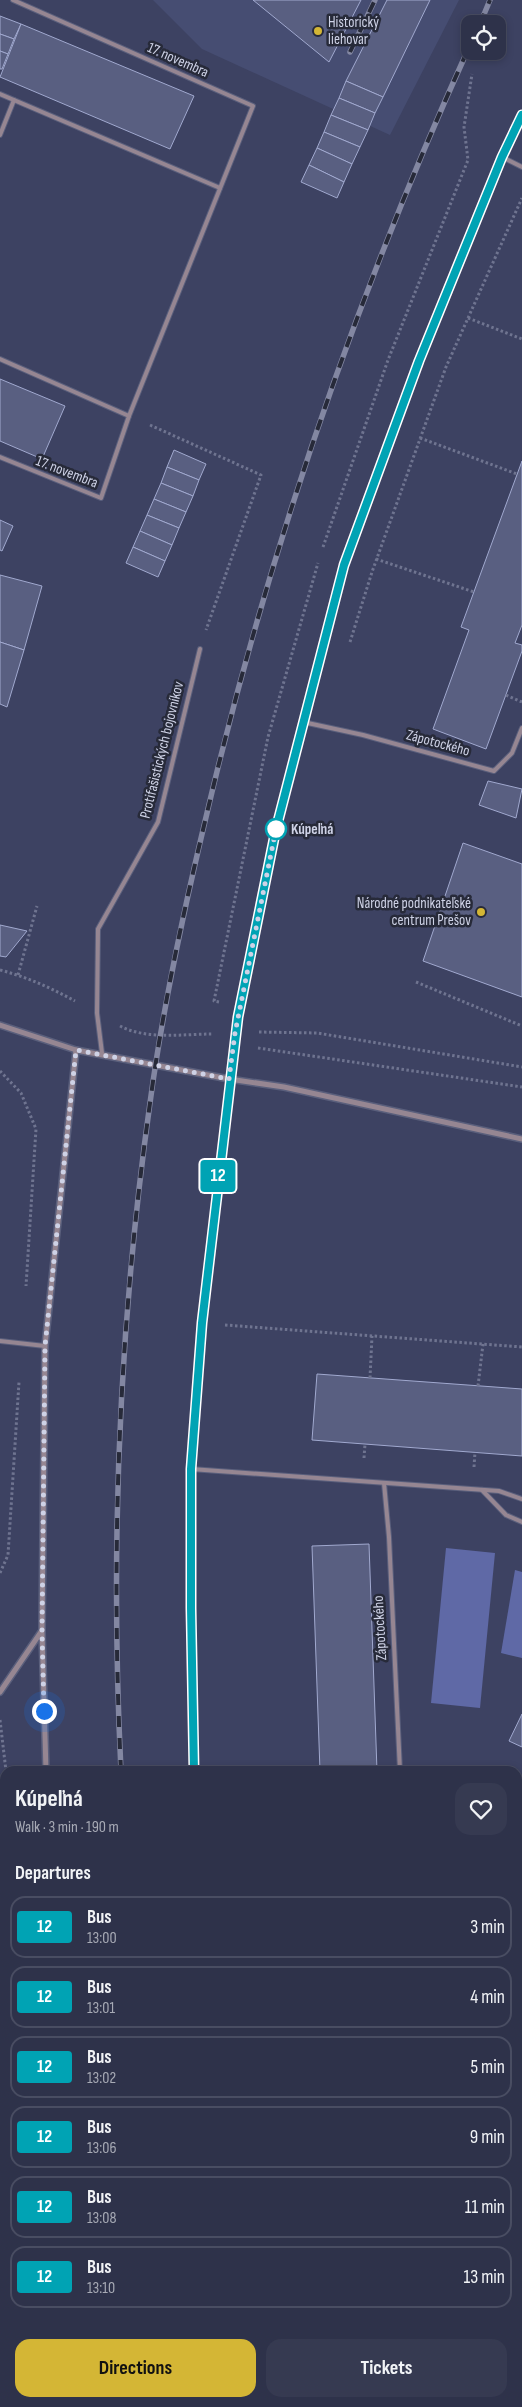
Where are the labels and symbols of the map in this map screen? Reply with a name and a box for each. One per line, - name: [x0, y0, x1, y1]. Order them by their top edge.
- place label: Historický liehovar: [328, 13, 379, 49]
- marker: Historický liehovar: [312, 25, 324, 37]
- street label: 17. novembra: [144, 38, 212, 82]
- street label: 17. novembra: [33, 451, 101, 493]
- street label: Protifašistických bojovníkov: [136, 679, 188, 821]
- street label: Zápotockého: [404, 725, 472, 761]
- marker: Kúpeľná: [265, 818, 287, 840]
- place label: Kúpeľná: [291, 820, 333, 839]
- place label: Národné podnikateľské centrum Prešov: [357, 894, 471, 930]
- marker: Národné podnikateľské centrum Prešov: [475, 906, 487, 918]
- line badge: 12: [196, 1160, 240, 1192]
- street label: Zápotockého: [369, 1595, 391, 1661]
- your location: [32, 1699, 57, 1724]

